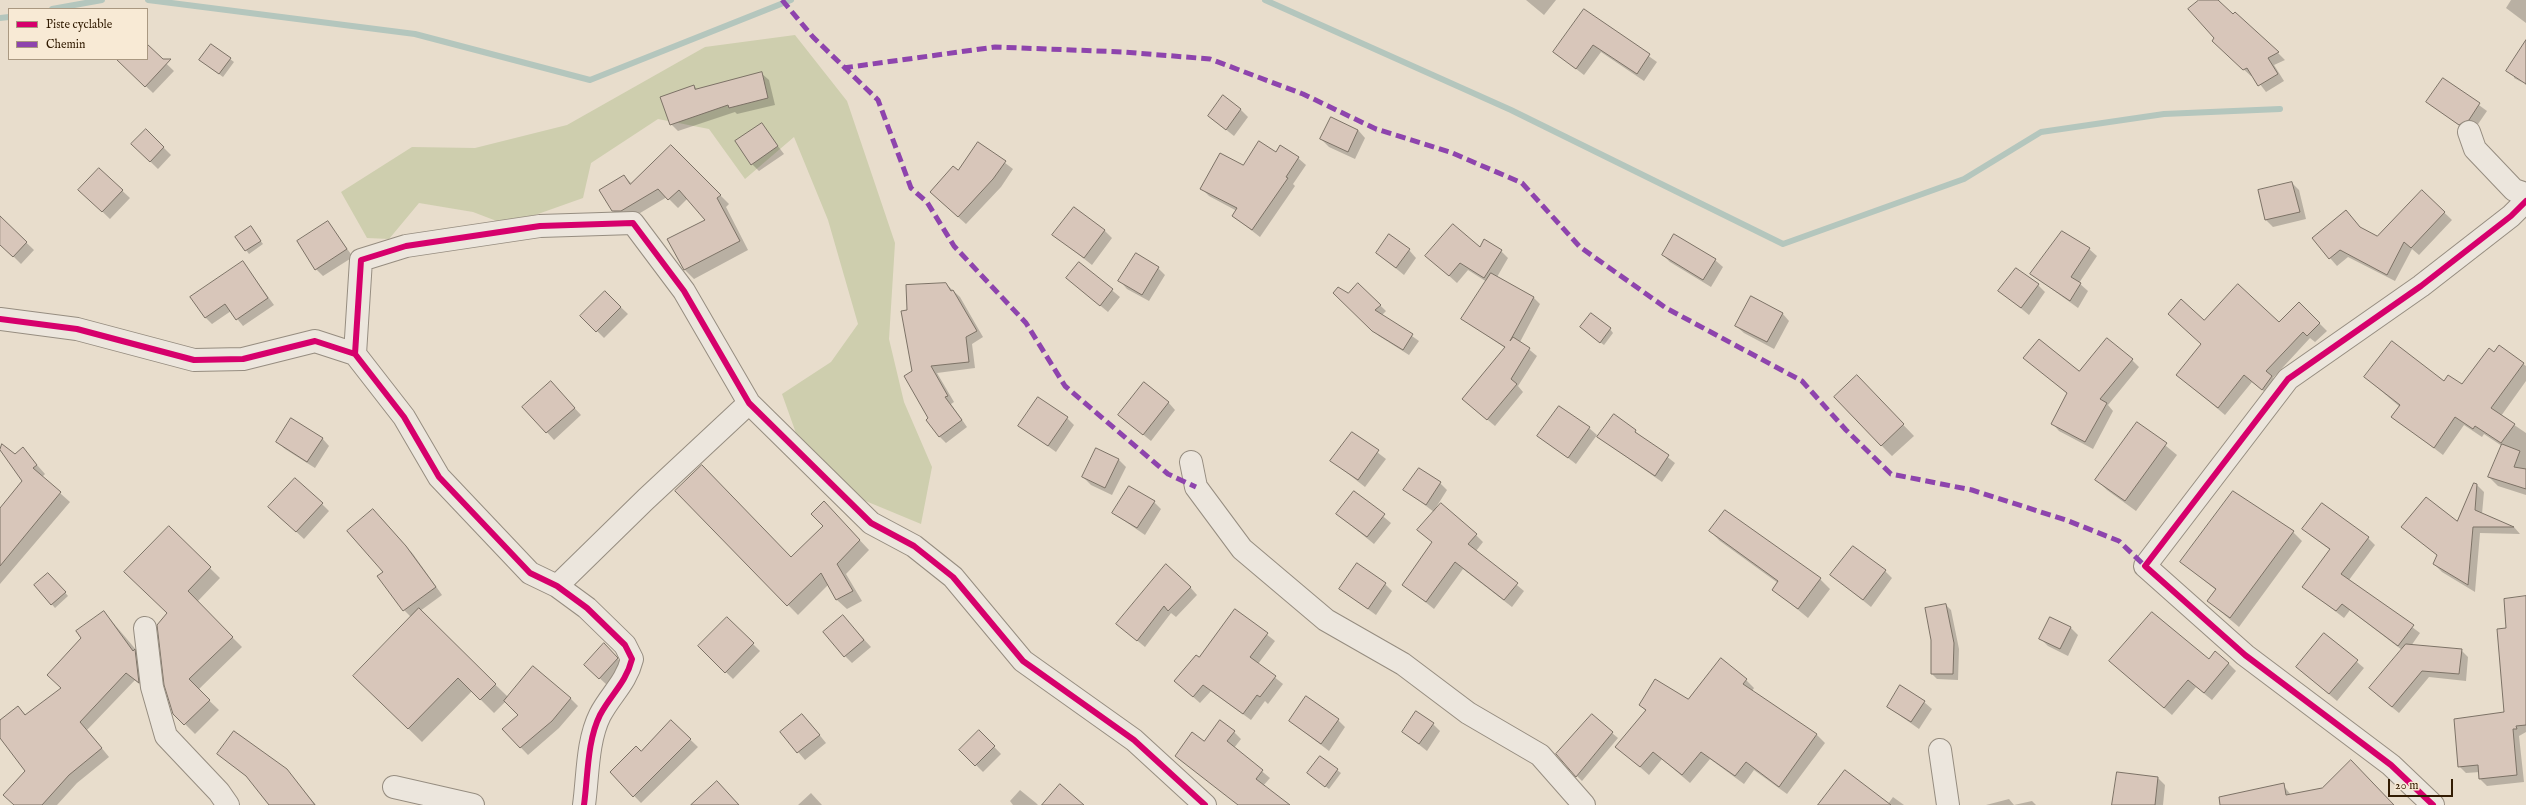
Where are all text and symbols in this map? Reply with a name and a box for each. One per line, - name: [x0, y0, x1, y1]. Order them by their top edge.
- legend: [8, 8, 148, 60]
- text: Piste cyclable: [46, 17, 112, 32]
- text: Chemin: [46, 37, 85, 52]
- scale bar: [2390, 771, 2455, 797]
- text: 20 m: [2395, 778, 2418, 793]

